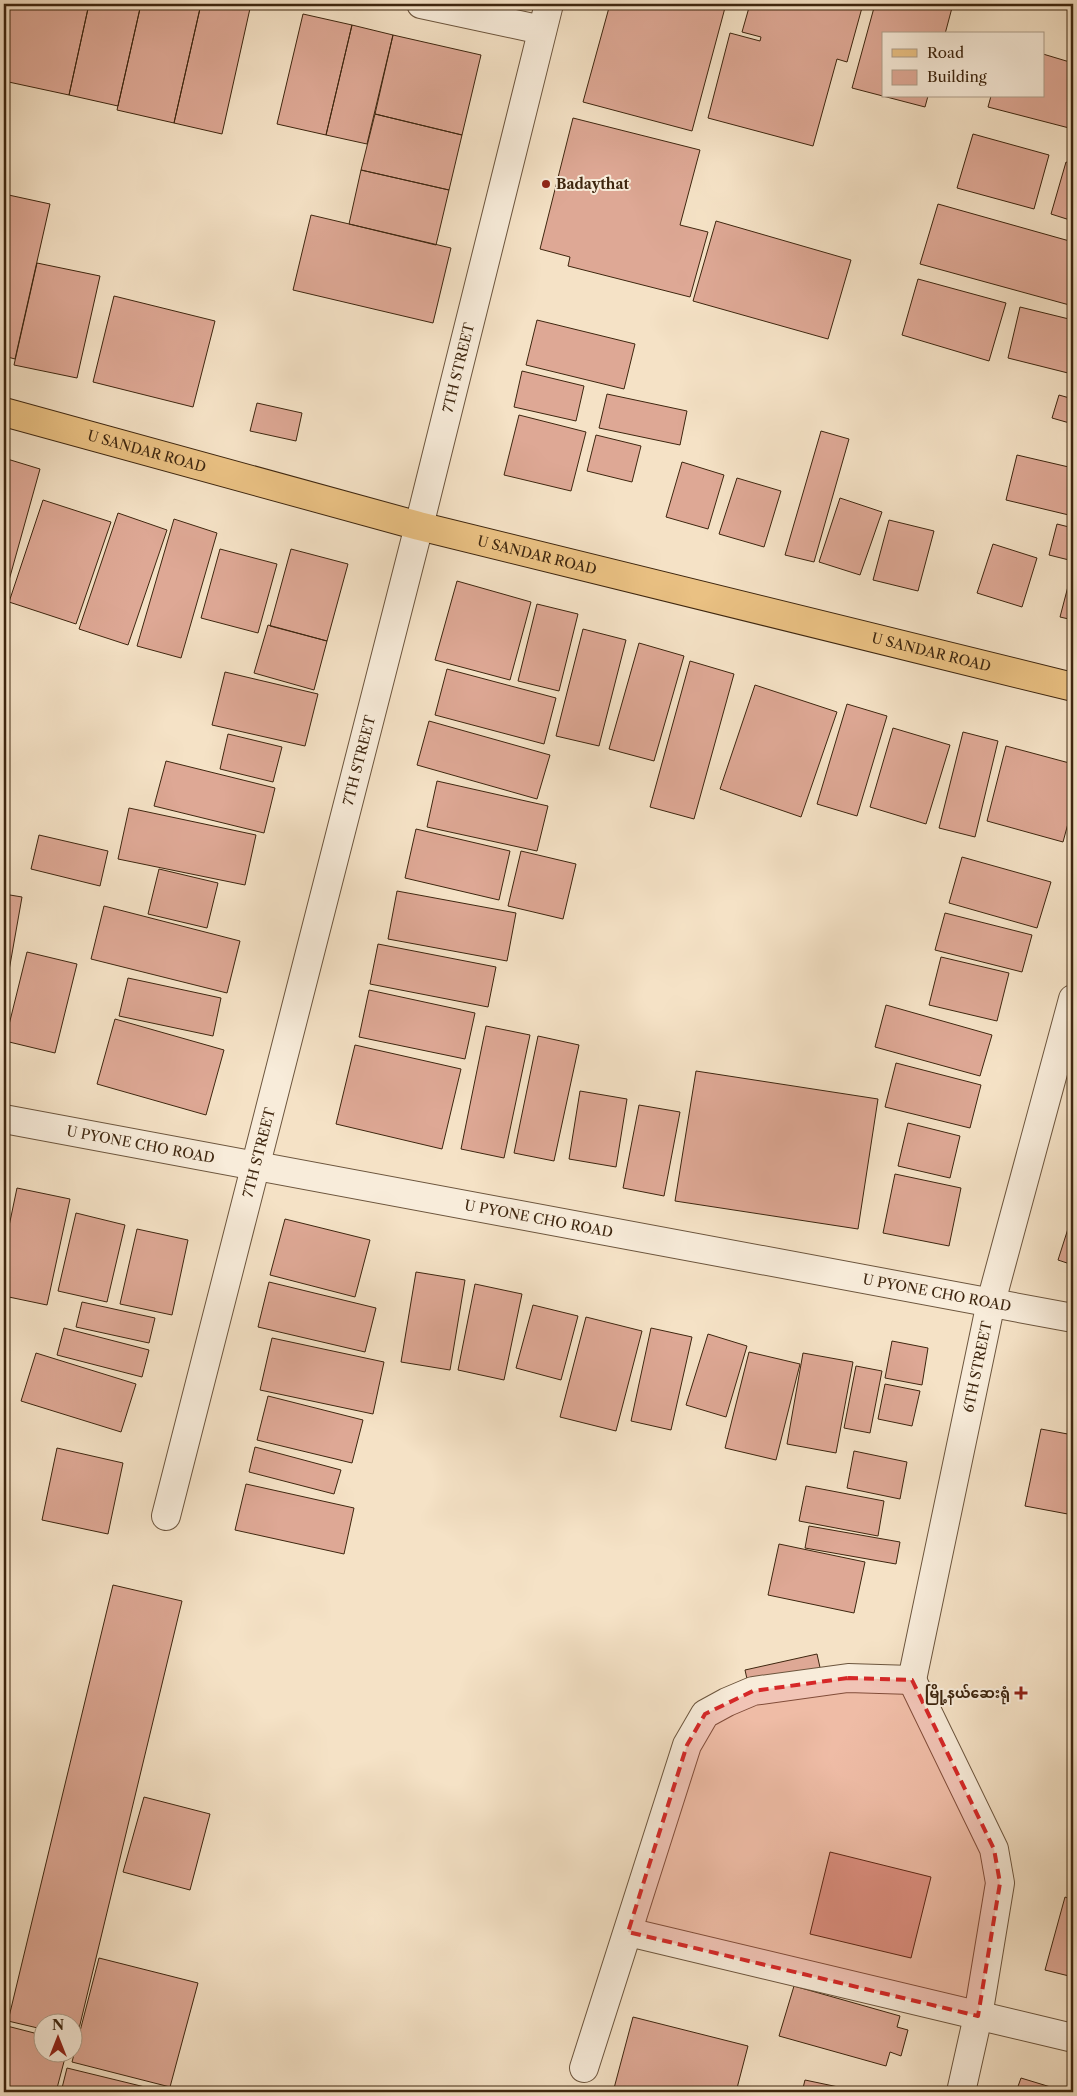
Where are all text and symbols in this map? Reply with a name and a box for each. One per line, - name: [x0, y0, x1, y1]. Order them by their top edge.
- legend: [882, 32, 1044, 98]
- text: Road: [927, 43, 964, 62]
- text: Building: [927, 67, 987, 86]
- place label: Badaythat: [556, 175, 630, 193]
- marker: Badaythat: [540, 178, 552, 190]
- street label: 7TH STREET: [439, 320, 478, 415]
- street label: U SANDAR ROAD: [85, 426, 208, 476]
- street label: U SANDAR ROAD: [476, 532, 599, 578]
- street label: U SANDAR ROAD: [870, 629, 993, 675]
- street label: 7TH STREET: [339, 713, 379, 807]
- street label: 7TH STREET: [239, 1105, 279, 1200]
- street label: U PYONE CHO ROAD: [65, 1122, 216, 1167]
- street label: U PYONE CHO ROAD: [463, 1196, 614, 1241]
- street label: U PYONE CHO ROAD: [861, 1270, 1013, 1315]
- street label: 6TH STREET: [959, 1319, 996, 1414]
- place label: မြို့နယ်ဆေးရုံ: [925, 1683, 1010, 1705]
- marker: မြို့နယ်ဆေးရုံ: [1014, 1686, 1028, 1700]
- north arrow: [32, 2014, 82, 2064]
- text: N: [52, 2016, 64, 2034]

